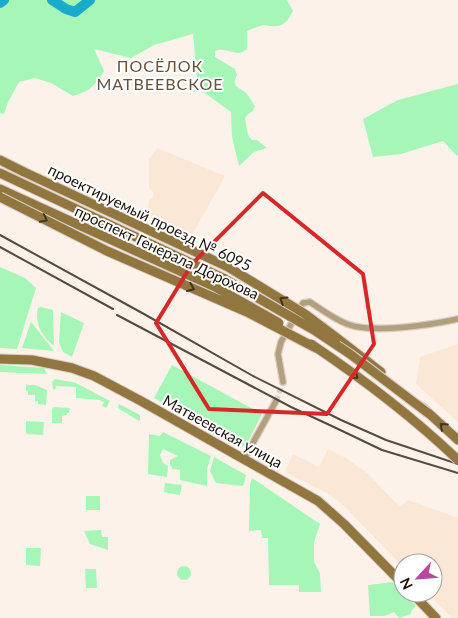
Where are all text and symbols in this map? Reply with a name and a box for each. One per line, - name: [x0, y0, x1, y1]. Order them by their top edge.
- district label: ПОСЁЛОК МАТВЕЕВСКОЕ: [96, 56, 224, 93]
- street label: проектируемый проезд № 6095: [45, 160, 255, 274]
- street label: проспект Генерала Дорохова: [72, 201, 262, 303]
- one-way arrow: [38, 213, 47, 223]
- one-way arrow: [186, 281, 195, 292]
- one-way arrow: [279, 297, 289, 306]
- one-way arrow: [350, 370, 359, 379]
- street label: Матвеевская улица: [160, 391, 286, 471]
- one-way arrow: [440, 423, 449, 432]
- north arrow: [393, 553, 443, 603]
- text: N: [396, 575, 416, 592]

